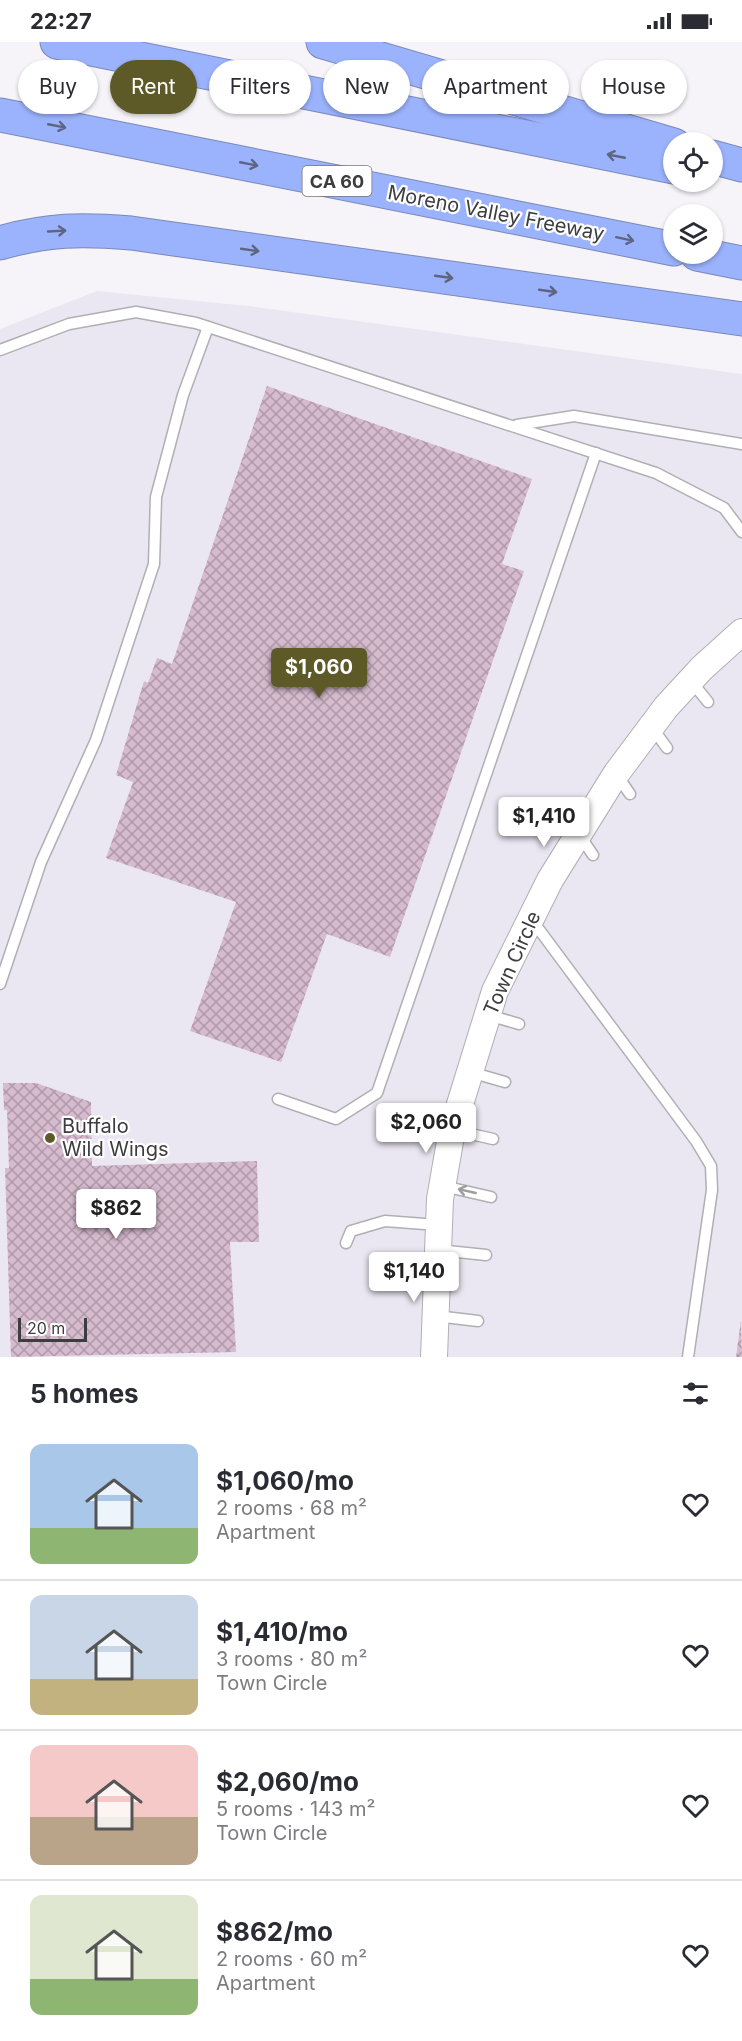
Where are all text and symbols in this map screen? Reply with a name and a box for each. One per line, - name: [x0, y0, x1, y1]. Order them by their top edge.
- text: 22:27: [30, 8, 92, 34]
- chip: Buy: [18, 60, 98, 114]
- chip: Rent: [110, 60, 197, 114]
- chip: Filters: [209, 60, 311, 114]
- chip: New: [323, 60, 410, 114]
- chip: Apartment: [422, 60, 569, 114]
- chip: House: [581, 60, 687, 114]
- one-way arrow: [47, 121, 67, 132]
- map controls: [663, 132, 723, 264]
- button: locate: [663, 132, 723, 192]
- one-way arrow: [607, 150, 626, 161]
- one-way arrow: [238, 159, 258, 170]
- road number: CA 60: [302, 166, 372, 196]
- street label: Moreno Valley Freeway: [386, 180, 606, 246]
- button: layers: [663, 204, 723, 264]
- one-way arrow: [46, 225, 66, 236]
- one-way arrow: [615, 234, 635, 245]
- one-way arrow: [240, 244, 260, 255]
- one-way arrow: [433, 271, 453, 282]
- one-way arrow: [538, 286, 558, 297]
- pin: $1,060: [270, 648, 368, 699]
- text: $1,060: [285, 655, 353, 679]
- pin: $1,410: [495, 797, 593, 848]
- text: $1,410: [512, 804, 576, 828]
- street label: Town Circle: [478, 907, 546, 1019]
- pin: $2,060: [377, 1103, 475, 1154]
- text: $2,060: [390, 1110, 462, 1134]
- place label: Buffalo Wild Wings: [62, 1114, 168, 1161]
- marker: Buffalo Wild Wings: [43, 1131, 57, 1145]
- one-way arrow: [458, 1185, 477, 1197]
- pin: $862: [80, 1189, 152, 1240]
- text: $862: [90, 1196, 142, 1220]
- pin: $1,140: [365, 1252, 463, 1303]
- text: $1,140: [383, 1259, 445, 1283]
- scale bar: [18, 1315, 87, 1342]
- text: 20 m: [27, 1318, 65, 1338]
- icon: filters: [679, 1377, 712, 1410]
- text: 5 homes: [30, 1378, 139, 1409]
- text: $1,060/mo: [216, 1465, 354, 1496]
- icon: home: [78, 1468, 150, 1540]
- icon: heart: [679, 1488, 712, 1521]
- text: 2 rooms · 68 m²: [216, 1496, 367, 1520]
- text: Apartment: [216, 1520, 315, 1544]
- text: $1,410/mo: [216, 1616, 348, 1647]
- icon: home: [78, 1619, 150, 1691]
- icon: heart: [679, 1639, 712, 1672]
- text: 3 rooms · 80 m²: [216, 1647, 367, 1671]
- text: Town Circle: [216, 1671, 327, 1695]
- text: $2,060/mo: [216, 1766, 359, 1797]
- icon: home: [78, 1769, 150, 1841]
- icon: heart: [679, 1789, 712, 1822]
- text: 5 rooms · 143 m²: [216, 1797, 375, 1821]
- text: Town Circle: [216, 1821, 327, 1845]
- text: $862/mo: [216, 1916, 333, 1947]
- icon: home: [78, 1919, 150, 1991]
- icon: heart: [679, 1939, 712, 1972]
- text: 2 rooms · 60 m²: [216, 1947, 367, 1971]
- text: Apartment: [216, 1971, 315, 1995]

